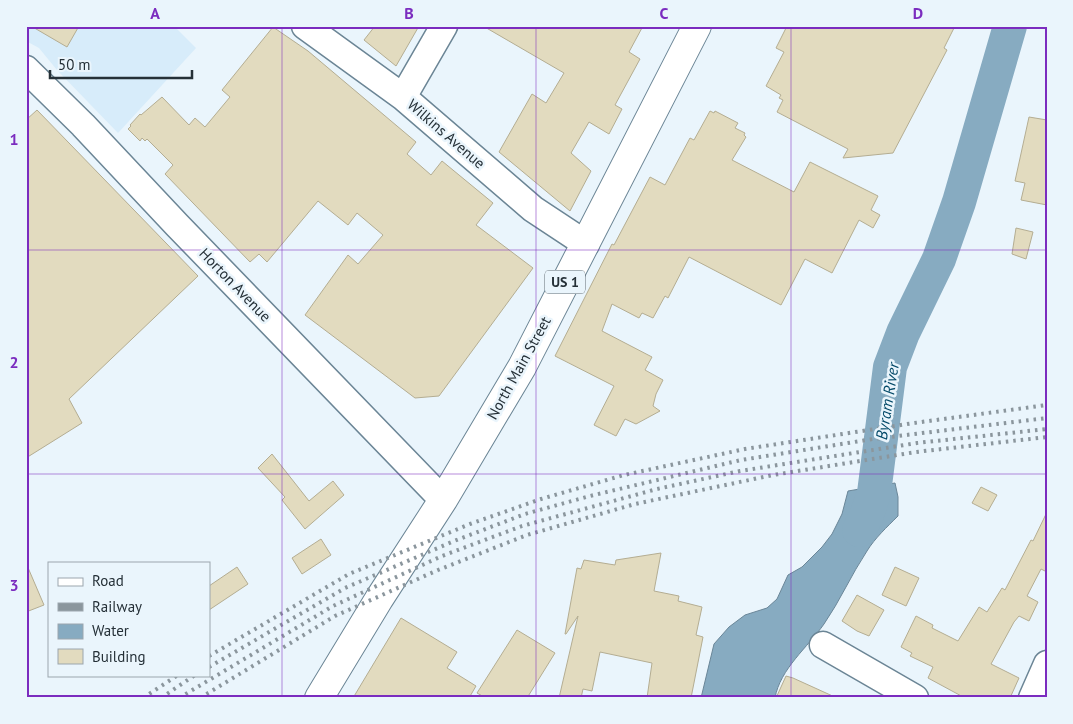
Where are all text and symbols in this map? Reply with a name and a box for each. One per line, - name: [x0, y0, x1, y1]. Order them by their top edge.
- text: A: [150, 3, 160, 23]
- text: B: [404, 3, 414, 23]
- text: C: [660, 3, 669, 23]
- text: D: [913, 3, 923, 23]
- scale bar: [50, 48, 192, 80]
- text: 50 m: [58, 55, 91, 74]
- street label: Wilkins Avenue: [404, 95, 489, 173]
- text: 1: [9, 129, 19, 149]
- street label: Horton Avenue: [195, 244, 275, 325]
- road number: US 1: [545, 270, 585, 294]
- street label: North Main Street: [482, 313, 555, 423]
- text: 2: [9, 352, 19, 372]
- water label: Byram River: [871, 359, 903, 441]
- legend: [48, 562, 210, 676]
- text: Road: [92, 571, 124, 590]
- text: 3: [9, 575, 19, 595]
- text: Railway: [92, 597, 142, 616]
- text: Water: [92, 621, 129, 640]
- text: Building: [92, 647, 146, 666]

